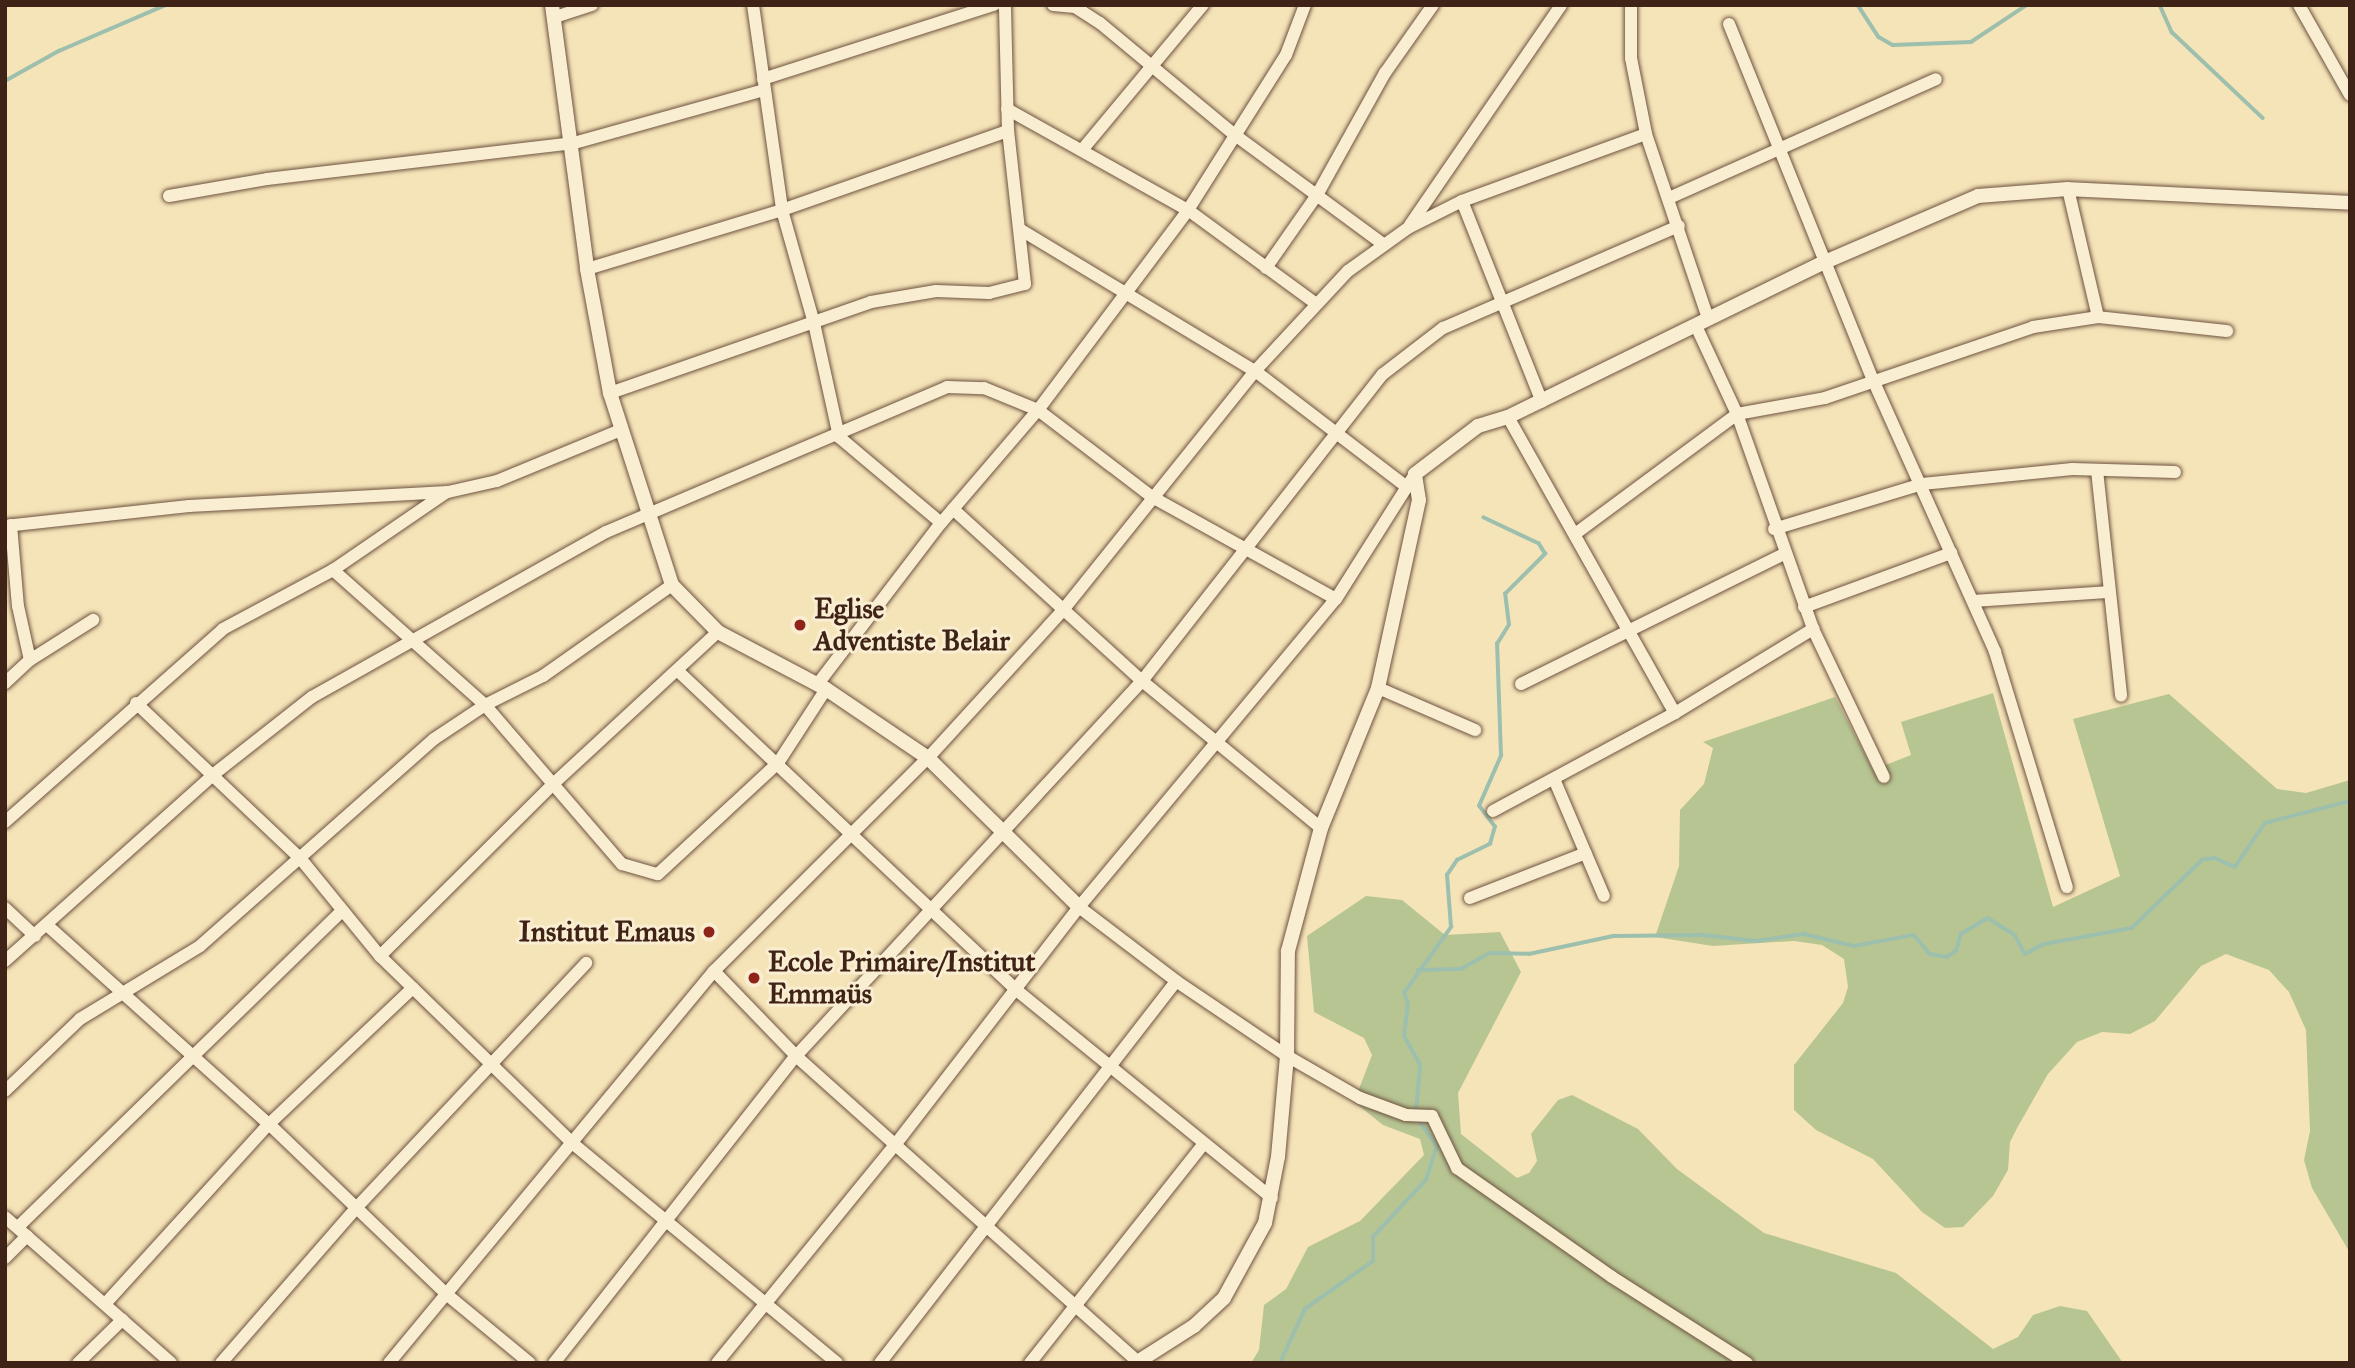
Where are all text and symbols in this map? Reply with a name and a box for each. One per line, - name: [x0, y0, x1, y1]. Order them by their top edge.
- place label: Eglise Adventiste Belair: [814, 592, 1010, 658]
- marker: Eglise Adventiste Belair: [792, 617, 808, 633]
- place label: Institut Emaus: [519, 915, 695, 949]
- marker: Institut Emaus: [701, 924, 717, 940]
- place label: Ecole Primaire/Institut Emmaüs: [768, 945, 1035, 1011]
- marker: Ecole Primaire/Institut Emmaüs: [746, 970, 762, 986]

